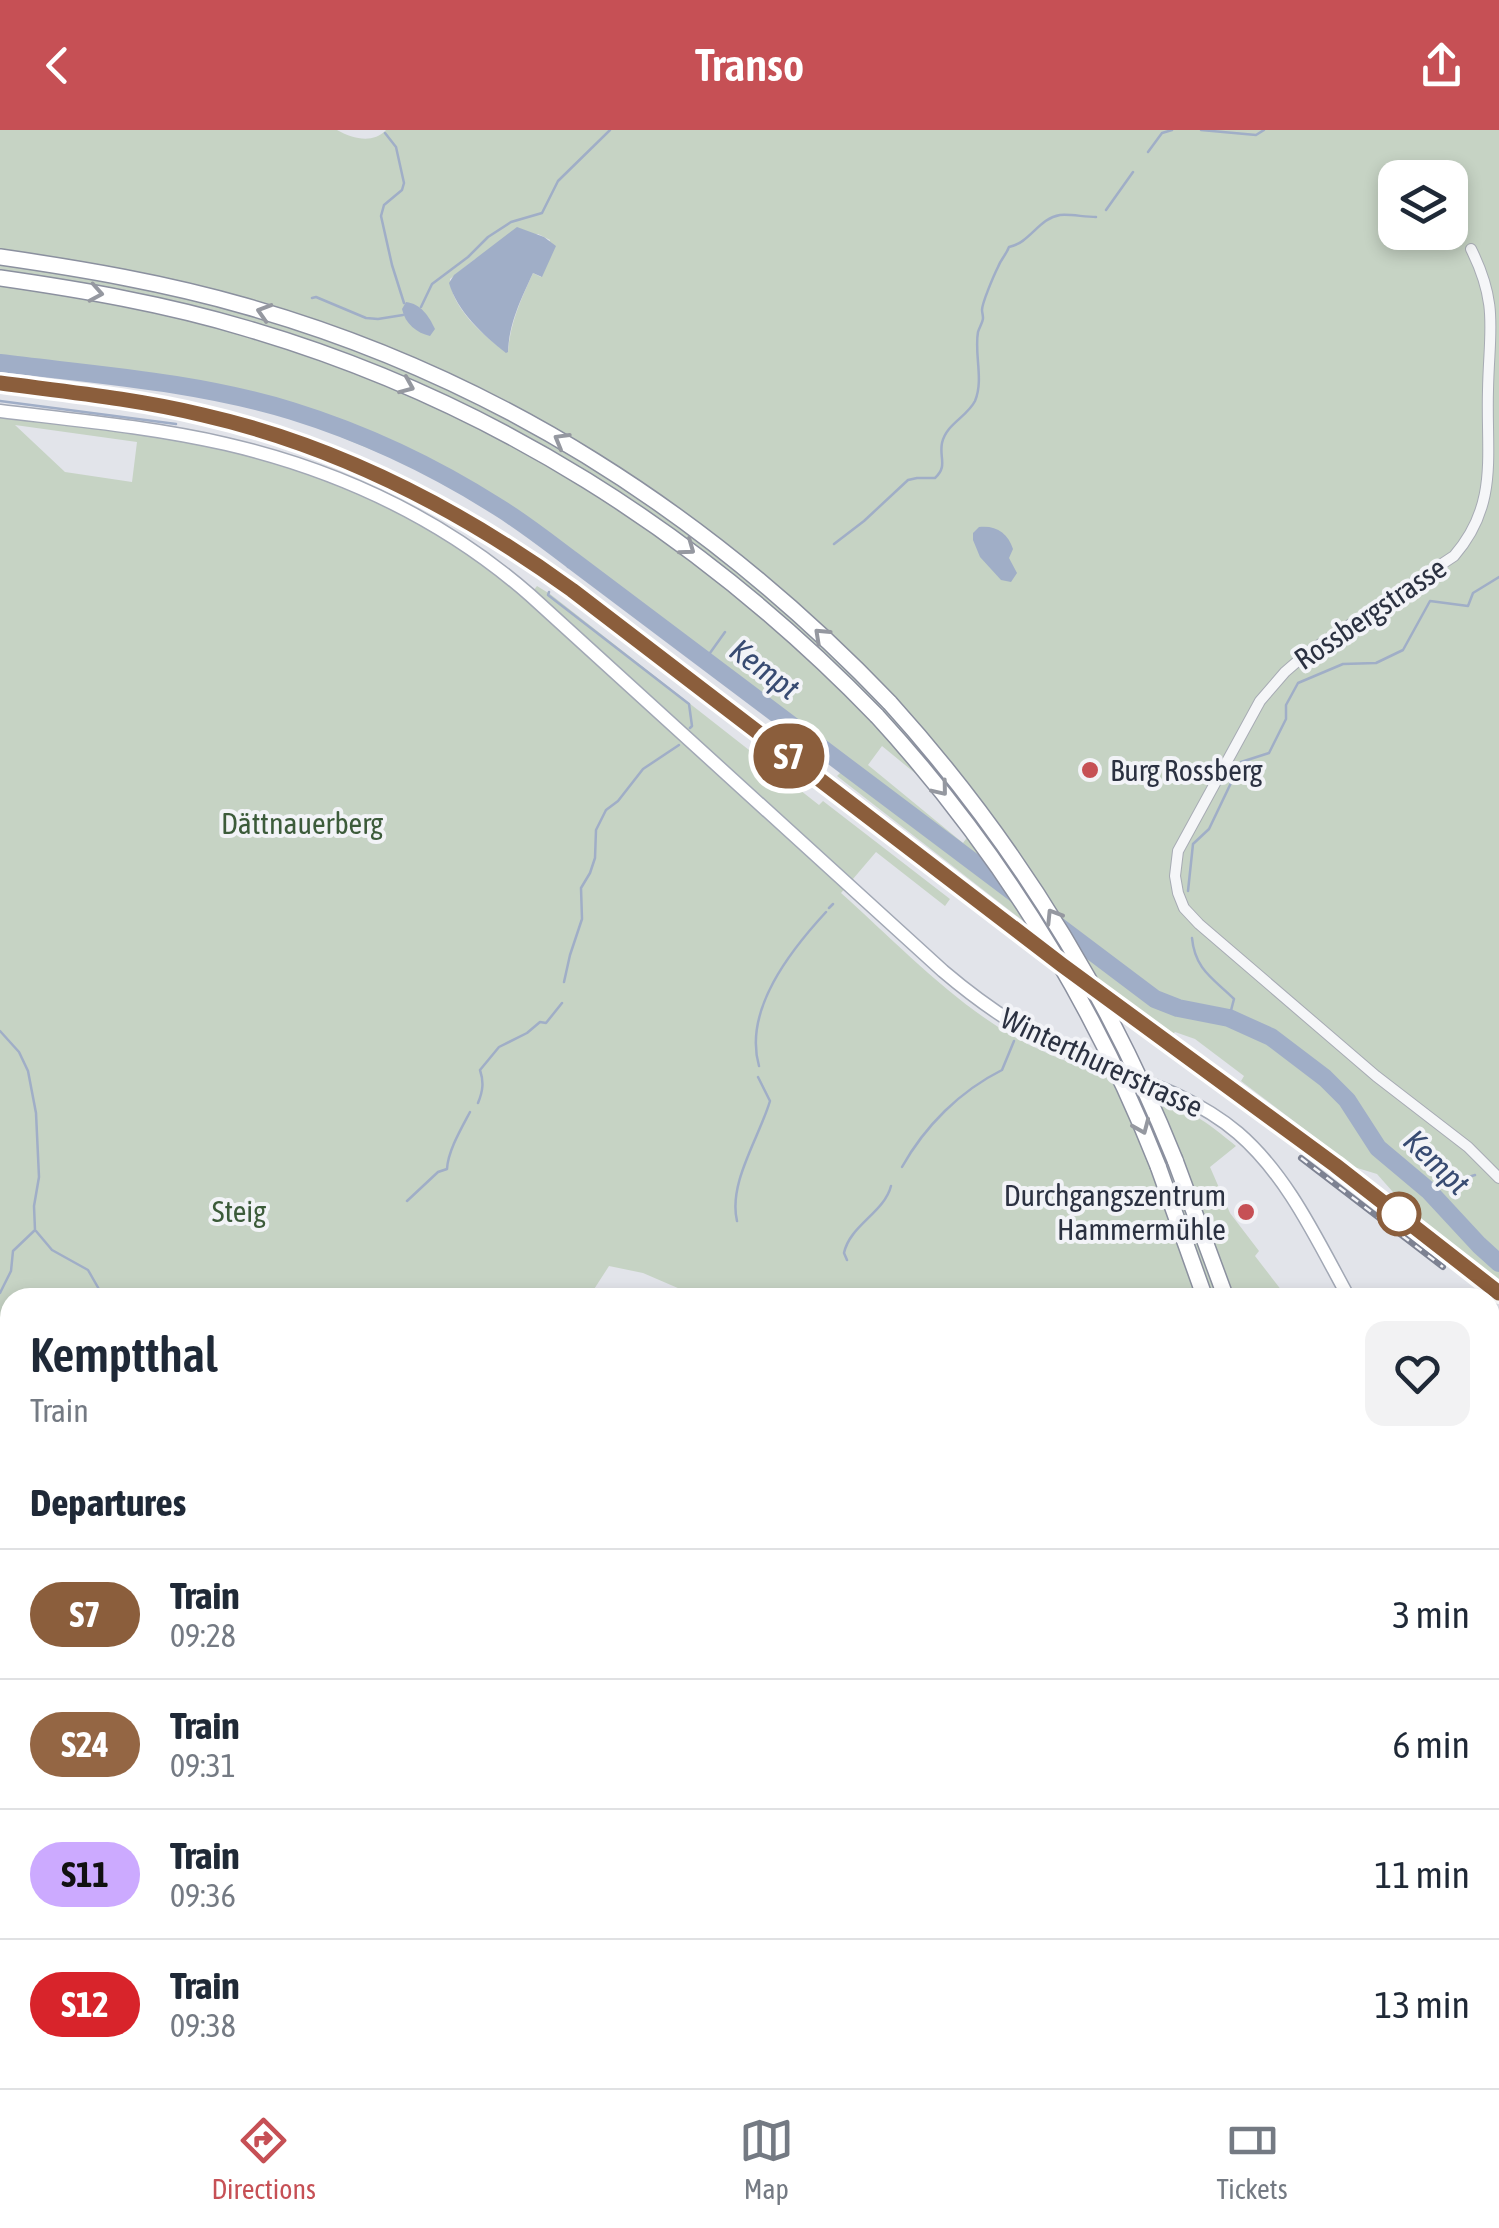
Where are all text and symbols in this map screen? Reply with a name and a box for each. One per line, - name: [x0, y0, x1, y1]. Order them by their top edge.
- icon: back: [30, 38, 85, 93]
- icon: share: [1414, 38, 1469, 93]
- text: Transo: [695, 39, 804, 91]
- map controls: [1378, 160, 1468, 250]
- button: layers: [1378, 160, 1468, 250]
- one-way arrow: [88, 282, 104, 303]
- one-way arrow: [256, 303, 273, 323]
- one-way arrow: [397, 374, 415, 394]
- one-way arrow: [554, 433, 572, 453]
- one-way arrow: [677, 537, 695, 554]
- street label: Rossbergstrasse: [1288, 550, 1452, 676]
- one-way arrow: [814, 629, 832, 647]
- water label: Kempt: [723, 631, 808, 707]
- line badge: S7: [744, 724, 834, 788]
- text: S7: [773, 736, 805, 776]
- place label: Burg Rossberg: [1110, 753, 1263, 787]
- marker: Burg Rossberg: [1079, 759, 1101, 781]
- one-way arrow: [929, 778, 947, 796]
- park label: Dättnauerberg: [221, 806, 383, 840]
- one-way arrow: [1046, 909, 1065, 927]
- street label: Winterthurerstrasse: [996, 1000, 1208, 1124]
- one-way arrow: [1131, 1118, 1151, 1135]
- water label: Kempt: [1396, 1122, 1478, 1203]
- place label: Durchgangszentrum Hammermühle: [1004, 1178, 1226, 1246]
- unlabelled marker: [1378, 1193, 1420, 1235]
- park label: Steig: [212, 1194, 266, 1228]
- marker: Durchgangszentrum Hammermühle: [1235, 1201, 1257, 1223]
- button: heart: [1365, 1321, 1470, 1426]
- text: Kemptthal: [30, 1327, 218, 1382]
- text: Train: [30, 1392, 89, 1429]
- text: Departures: [30, 1481, 186, 1524]
- text: Train: [170, 1574, 240, 1617]
- text: 3 min: [1392, 1593, 1470, 1636]
- text: S7: [69, 1594, 101, 1634]
- text: 09:28: [170, 1617, 236, 1654]
- text: Train: [170, 1704, 240, 1747]
- text: 6 min: [1392, 1723, 1470, 1766]
- text: S24: [61, 1724, 109, 1764]
- text: 09:31: [170, 1747, 236, 1784]
- text: Train: [170, 1834, 240, 1877]
- text: 11 min: [1375, 1853, 1470, 1896]
- text: S11: [61, 1854, 109, 1894]
- text: 09:36: [170, 1877, 236, 1914]
- text: Train: [170, 1964, 240, 2007]
- text: 13 min: [1375, 1983, 1470, 2026]
- text: S12: [61, 1984, 109, 2024]
- text: 09:38: [170, 2007, 236, 2044]
- tab: Directions: [211, 2113, 316, 2205]
- tab: Map: [739, 2113, 794, 2205]
- tab: Tickets: [1217, 2113, 1288, 2205]

